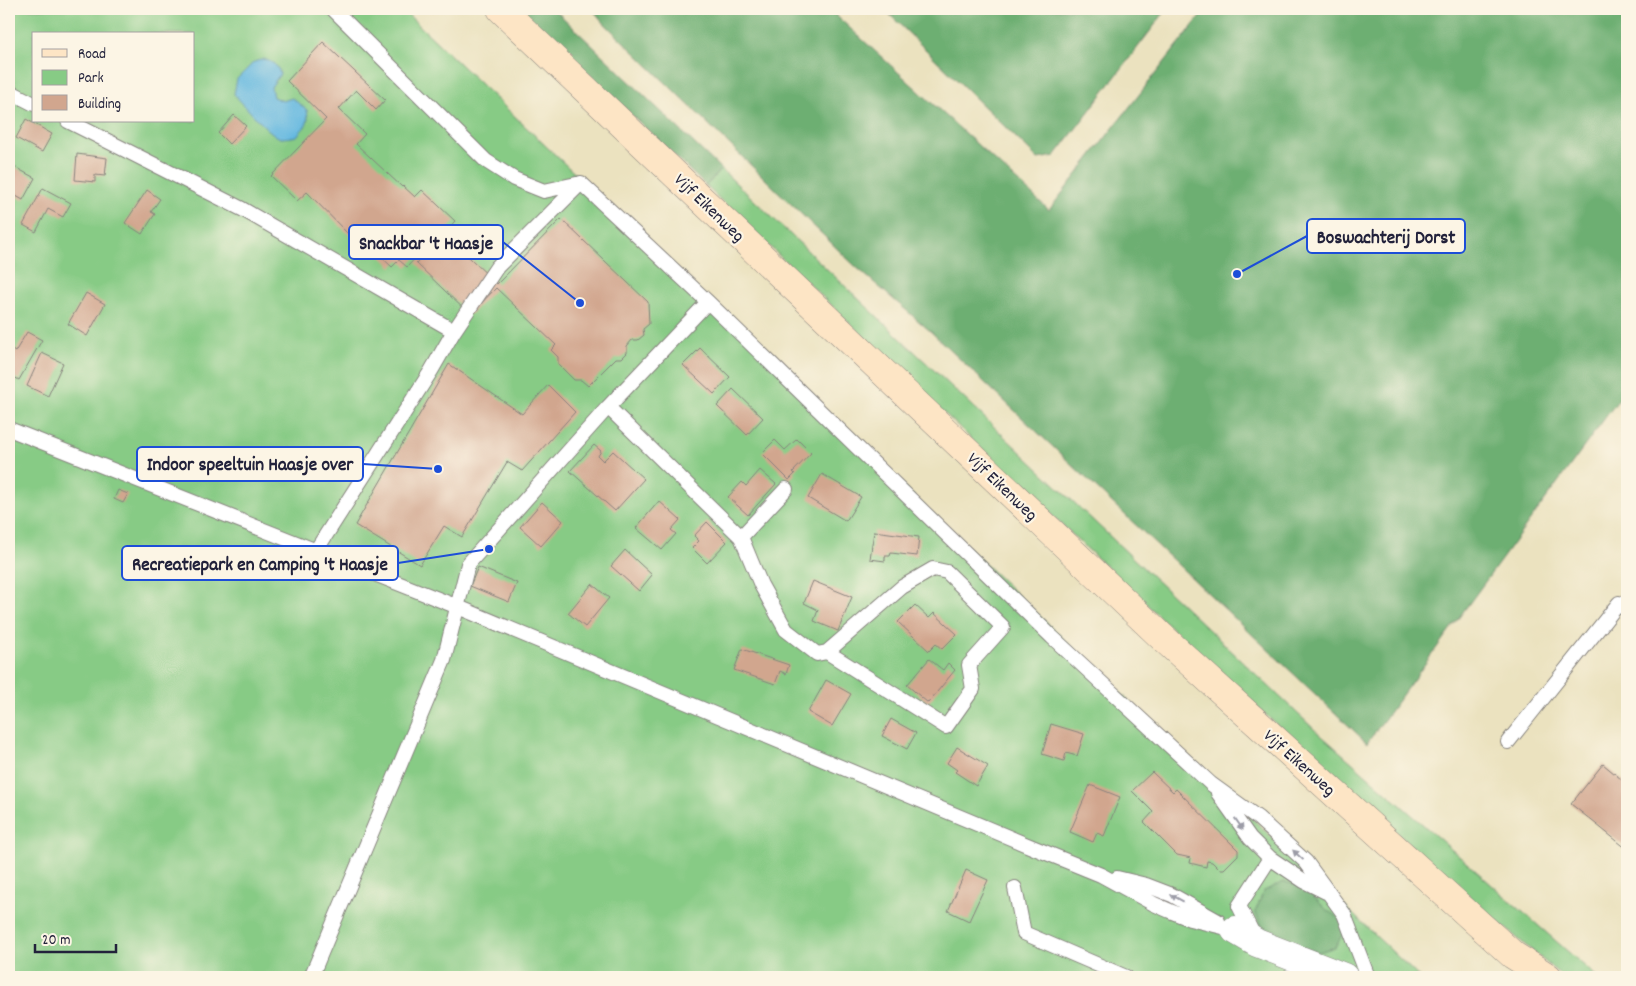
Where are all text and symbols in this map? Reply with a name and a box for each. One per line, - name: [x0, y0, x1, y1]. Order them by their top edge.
- legend: [32, 32, 195, 122]
- text: Road: [78, 44, 106, 66]
- text: Park: [78, 68, 104, 90]
- text: Building: [78, 94, 121, 116]
- street label: Vijf Eikenweg: [667, 169, 749, 249]
- callout: Boswachterij Dorst: [1307, 219, 1465, 253]
- callout: Snackbar 't Haasje: [349, 225, 503, 259]
- text: Boswachterij Dorst: [1317, 226, 1455, 253]
- text: Snackbar 't Haasje: [359, 232, 493, 259]
- callout: Indoor speeltuin Haasje over: [137, 447, 363, 481]
- street label: Vijf Eikenweg: [960, 448, 1042, 528]
- text: Indoor speeltuin Haasje over: [147, 453, 354, 480]
- callout: Recreatiepark en Camping 't Haasje: [122, 546, 398, 580]
- text: Recreatiepark en Camping 't Haasje: [132, 553, 388, 580]
- street label: Vijf Eikenweg: [1257, 725, 1340, 803]
- one-way arrow: [1234, 817, 1244, 831]
- one-way arrow: [1293, 849, 1305, 861]
- one-way arrow: [1169, 894, 1184, 902]
- scale bar: [35, 921, 116, 953]
- text: 20 m: [42, 930, 70, 952]

